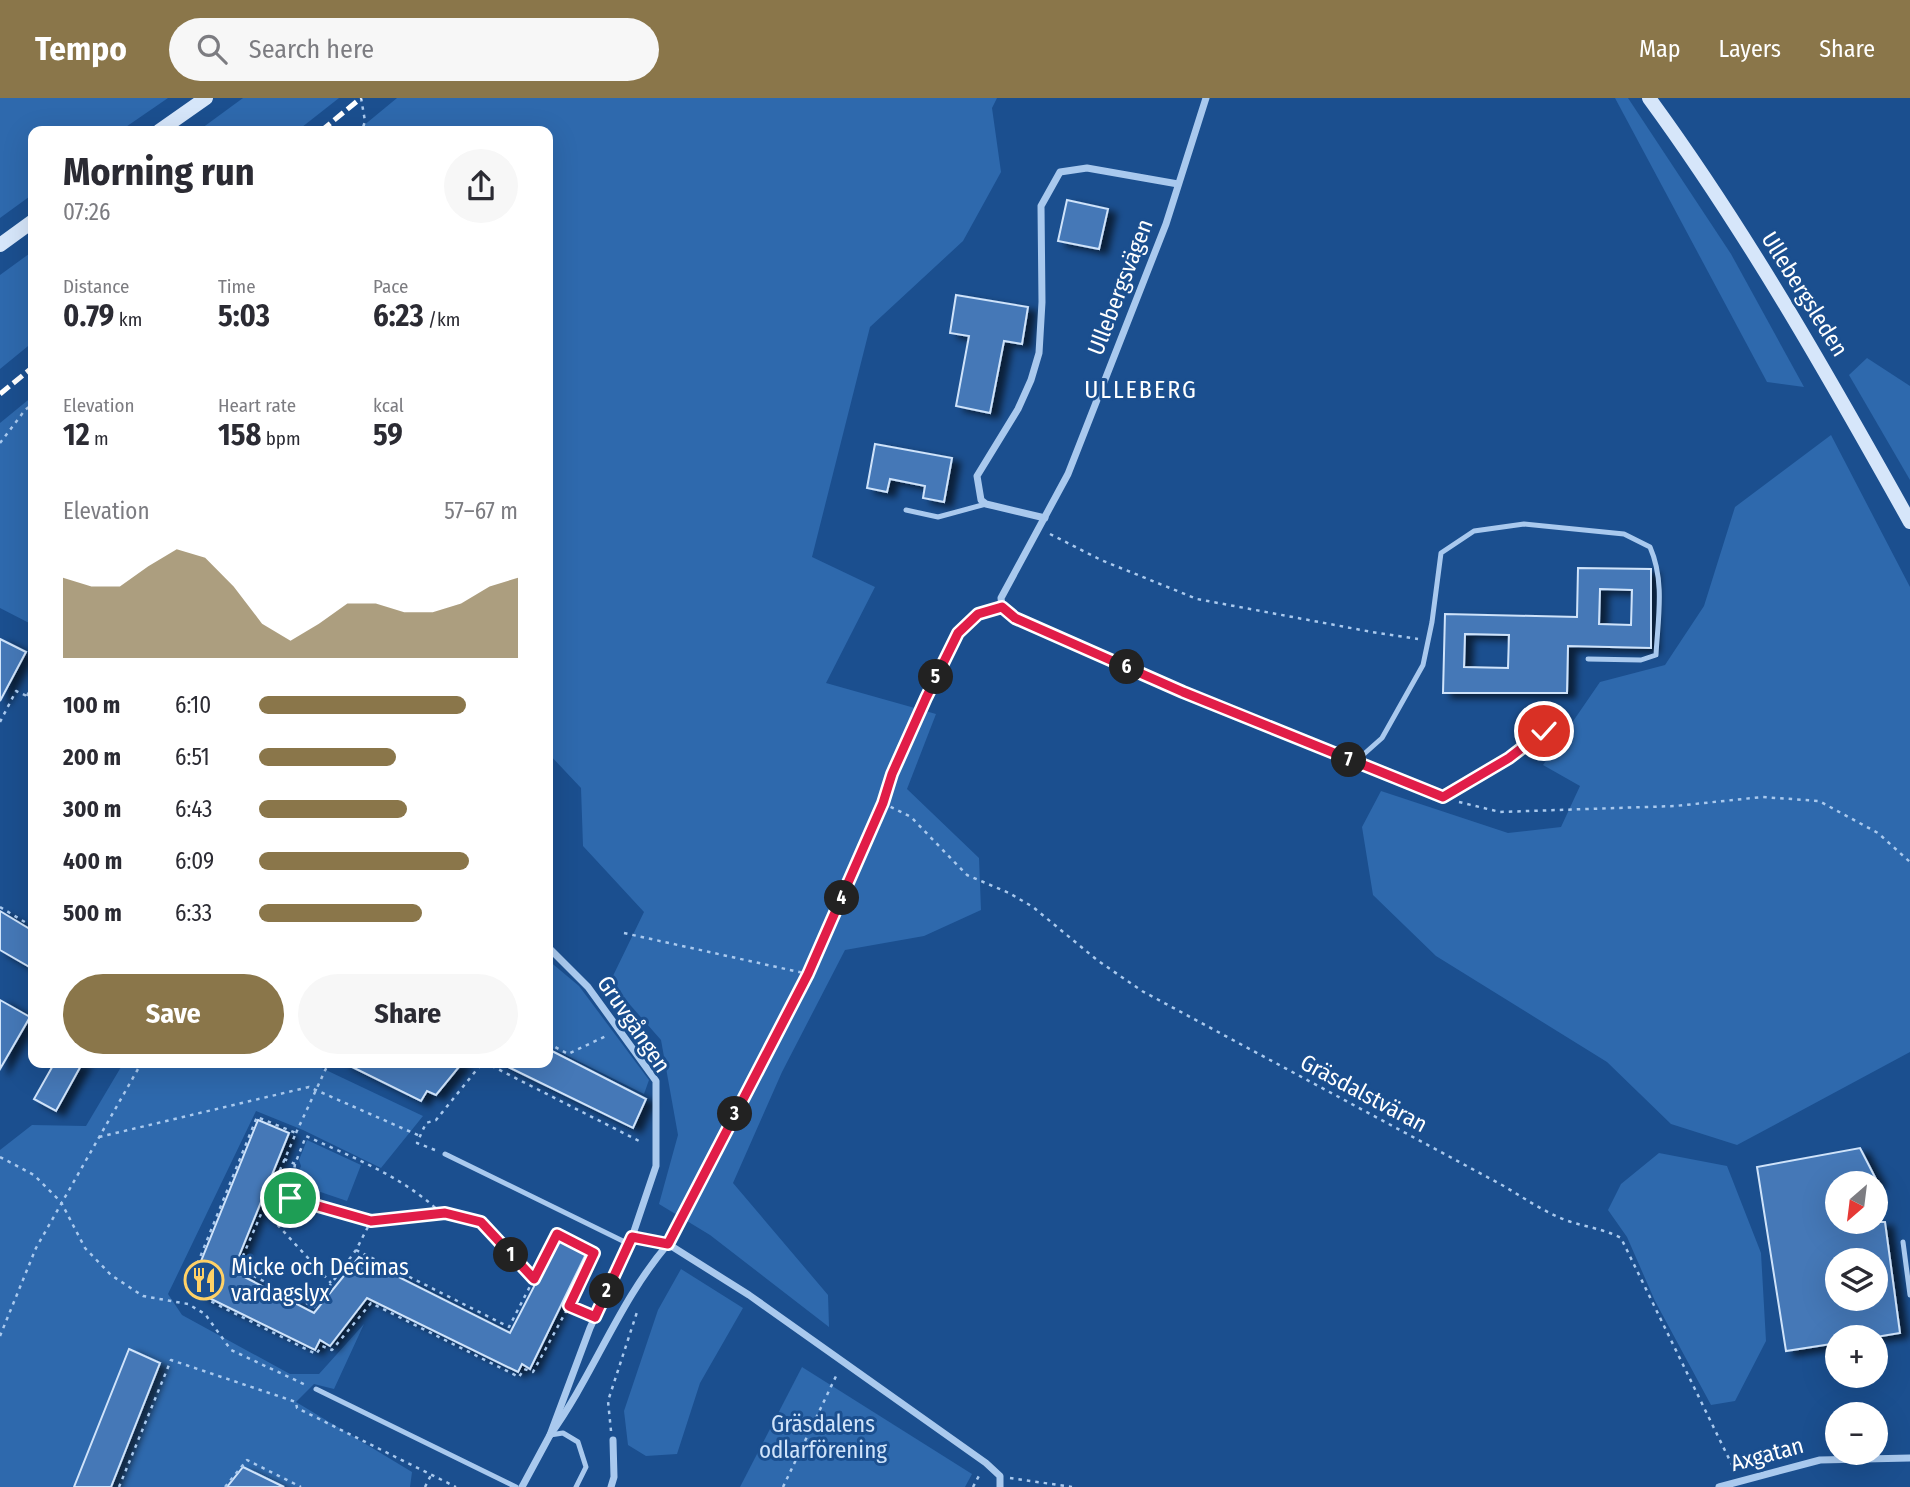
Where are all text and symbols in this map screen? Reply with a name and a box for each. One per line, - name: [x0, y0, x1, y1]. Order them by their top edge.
- search box: [169, 18, 659, 81]
- text: Tempo: [35, 29, 127, 69]
- icon: search: [193, 30, 231, 68]
- text: Search here: [249, 34, 374, 65]
- text: Map: [1639, 35, 1681, 63]
- text: Layers: [1719, 35, 1781, 63]
- text: Share: [1819, 35, 1875, 63]
- text: Morning run: [63, 149, 255, 195]
- button: share: [444, 149, 518, 223]
- text: 07:26: [63, 198, 110, 226]
- street label: Ullebergsvägen: [1081, 215, 1159, 359]
- street label: Ullebergsleden: [1756, 226, 1854, 362]
- text: Distance: [63, 275, 130, 298]
- text: Time: [218, 275, 256, 298]
- text: Pace: [373, 275, 408, 298]
- text: 0.79: [63, 298, 114, 334]
- text: 5:03: [218, 298, 270, 334]
- text: 6:23: [373, 298, 424, 334]
- text: km: [114, 308, 142, 331]
- text: /km: [424, 308, 460, 331]
- district label: ULLEBERG: [1084, 376, 1198, 404]
- text: Elevation: [63, 394, 135, 417]
- text: Heart rate: [218, 394, 296, 417]
- text: kcal: [373, 394, 404, 417]
- text: 12: [63, 417, 90, 453]
- text: 158: [218, 417, 261, 453]
- text: 59: [373, 417, 403, 453]
- text: m: [90, 427, 109, 450]
- text: bpm: [261, 427, 301, 450]
- text: Elevation: [63, 497, 150, 525]
- text: 57–67 m: [444, 497, 518, 525]
- pin: 6: [1110, 650, 1144, 684]
- text: 6: [1122, 655, 1131, 678]
- pin: 5: [918, 660, 954, 694]
- text: 5: [931, 665, 940, 688]
- text: 100 m: [63, 691, 120, 719]
- text: 6:10: [175, 691, 211, 719]
- pin: [1514, 701, 1574, 761]
- icon: check: [1525, 712, 1563, 750]
- pin: 7: [1332, 742, 1366, 778]
- text: 200 m: [63, 743, 121, 771]
- text: 6:51: [175, 743, 210, 771]
- text: 7: [1344, 748, 1353, 771]
- text: 300 m: [63, 795, 121, 823]
- text: 6:43: [175, 795, 212, 823]
- text: 400 m: [63, 847, 122, 875]
- text: 6:09: [175, 847, 214, 875]
- pin: 4: [824, 880, 860, 916]
- text: 4: [837, 886, 846, 909]
- text: 500 m: [63, 899, 122, 927]
- text: 6:33: [175, 899, 212, 927]
- street label: Gruvgången: [591, 970, 677, 1078]
- button: Save: [63, 974, 284, 1054]
- button: Share: [298, 974, 518, 1054]
- street label: Gräsdalstväran: [1296, 1048, 1432, 1138]
- pin: 3: [718, 1096, 752, 1132]
- text: 3: [730, 1102, 739, 1125]
- pin: [260, 1168, 320, 1228]
- north arrow: [1825, 1171, 1888, 1234]
- map controls: [1825, 1171, 1888, 1465]
- icon: arrive: [271, 1179, 309, 1217]
- pin: 1: [494, 1238, 528, 1272]
- text: 1: [506, 1243, 515, 1266]
- button: layers: [1825, 1248, 1888, 1311]
- place label: Micke och Decimas vardagslyx: [231, 1253, 409, 1307]
- restaurant icon: Micke och Decimas vardagslyx: [183, 1259, 225, 1301]
- pin: 2: [590, 1274, 624, 1308]
- text: 2: [602, 1279, 611, 1302]
- button: +: [1825, 1325, 1888, 1388]
- button: −: [1825, 1402, 1888, 1465]
- park label: Gräsdalens odlarförening: [759, 1410, 887, 1464]
- street label: Axgatan: [1727, 1431, 1807, 1477]

